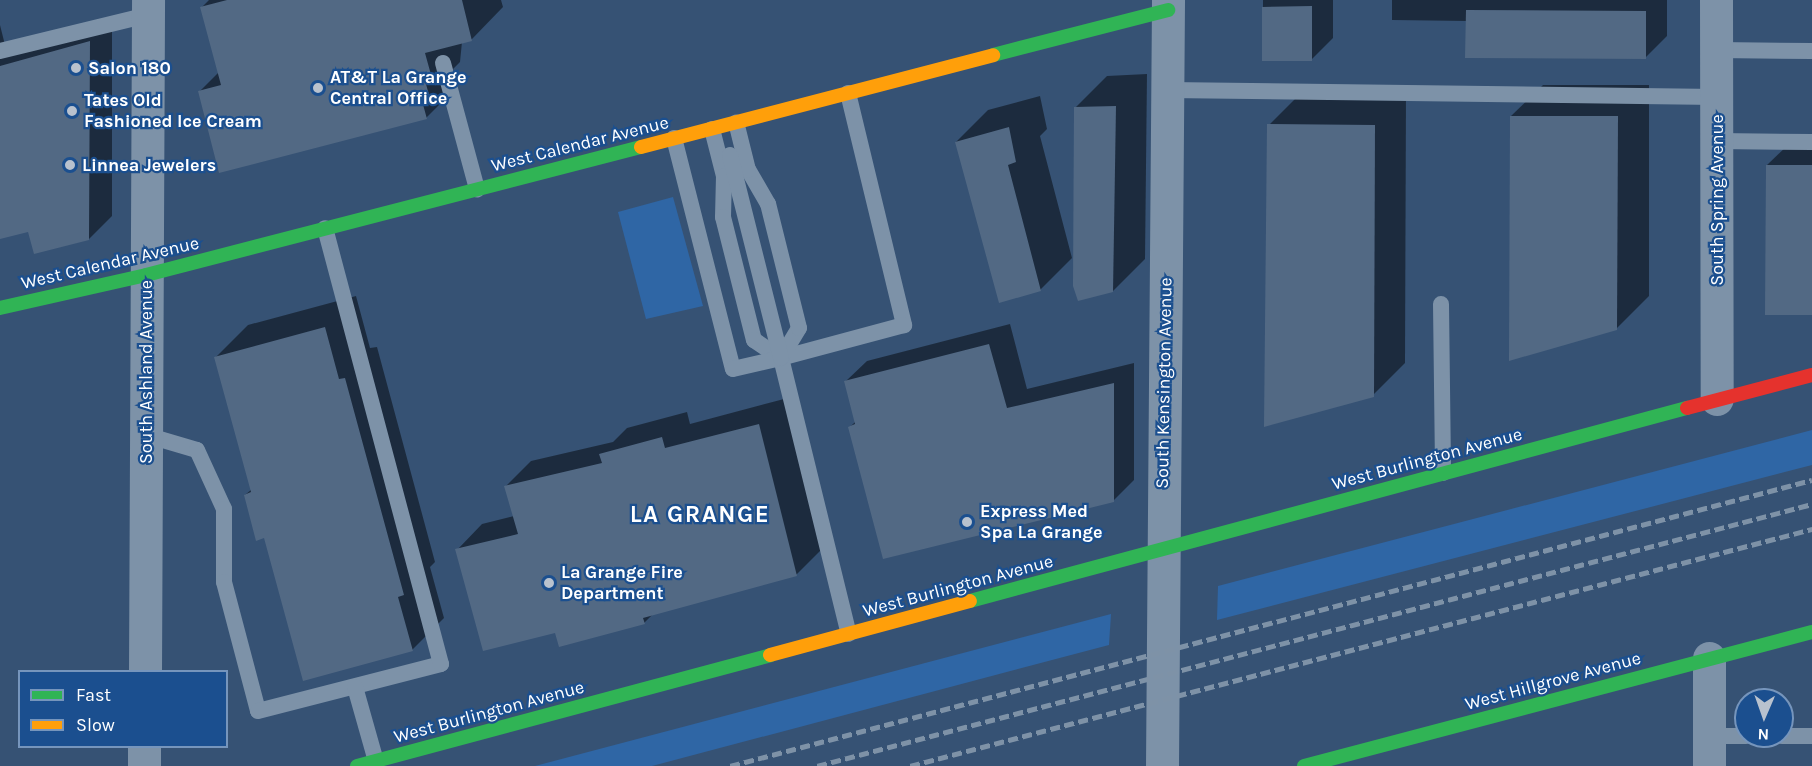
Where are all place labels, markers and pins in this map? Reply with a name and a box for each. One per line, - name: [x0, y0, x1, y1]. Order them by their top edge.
- place label: Salon 180: [88, 57, 171, 79]
- marker: Salon 180: [69, 61, 83, 75]
- place label: AT&T La Grange Central Office: [330, 67, 466, 110]
- marker: AT&T La Grange Central Office: [311, 81, 325, 95]
- place label: Tates Old Fashioned Ice Cream: [84, 90, 262, 132]
- marker: Tates Old Fashioned Ice Cream: [65, 104, 79, 118]
- place label: Linnea Jewelers: [82, 154, 216, 176]
- marker: Linnea Jewelers: [63, 158, 77, 172]
- place label: Express Med Spa La Grange: [980, 501, 1103, 544]
- marker: Express Med Spa La Grange: [958, 513, 976, 531]
- place label: La Grange Fire Department: [561, 562, 683, 604]
- marker: La Grange Fire Department: [542, 576, 556, 590]

